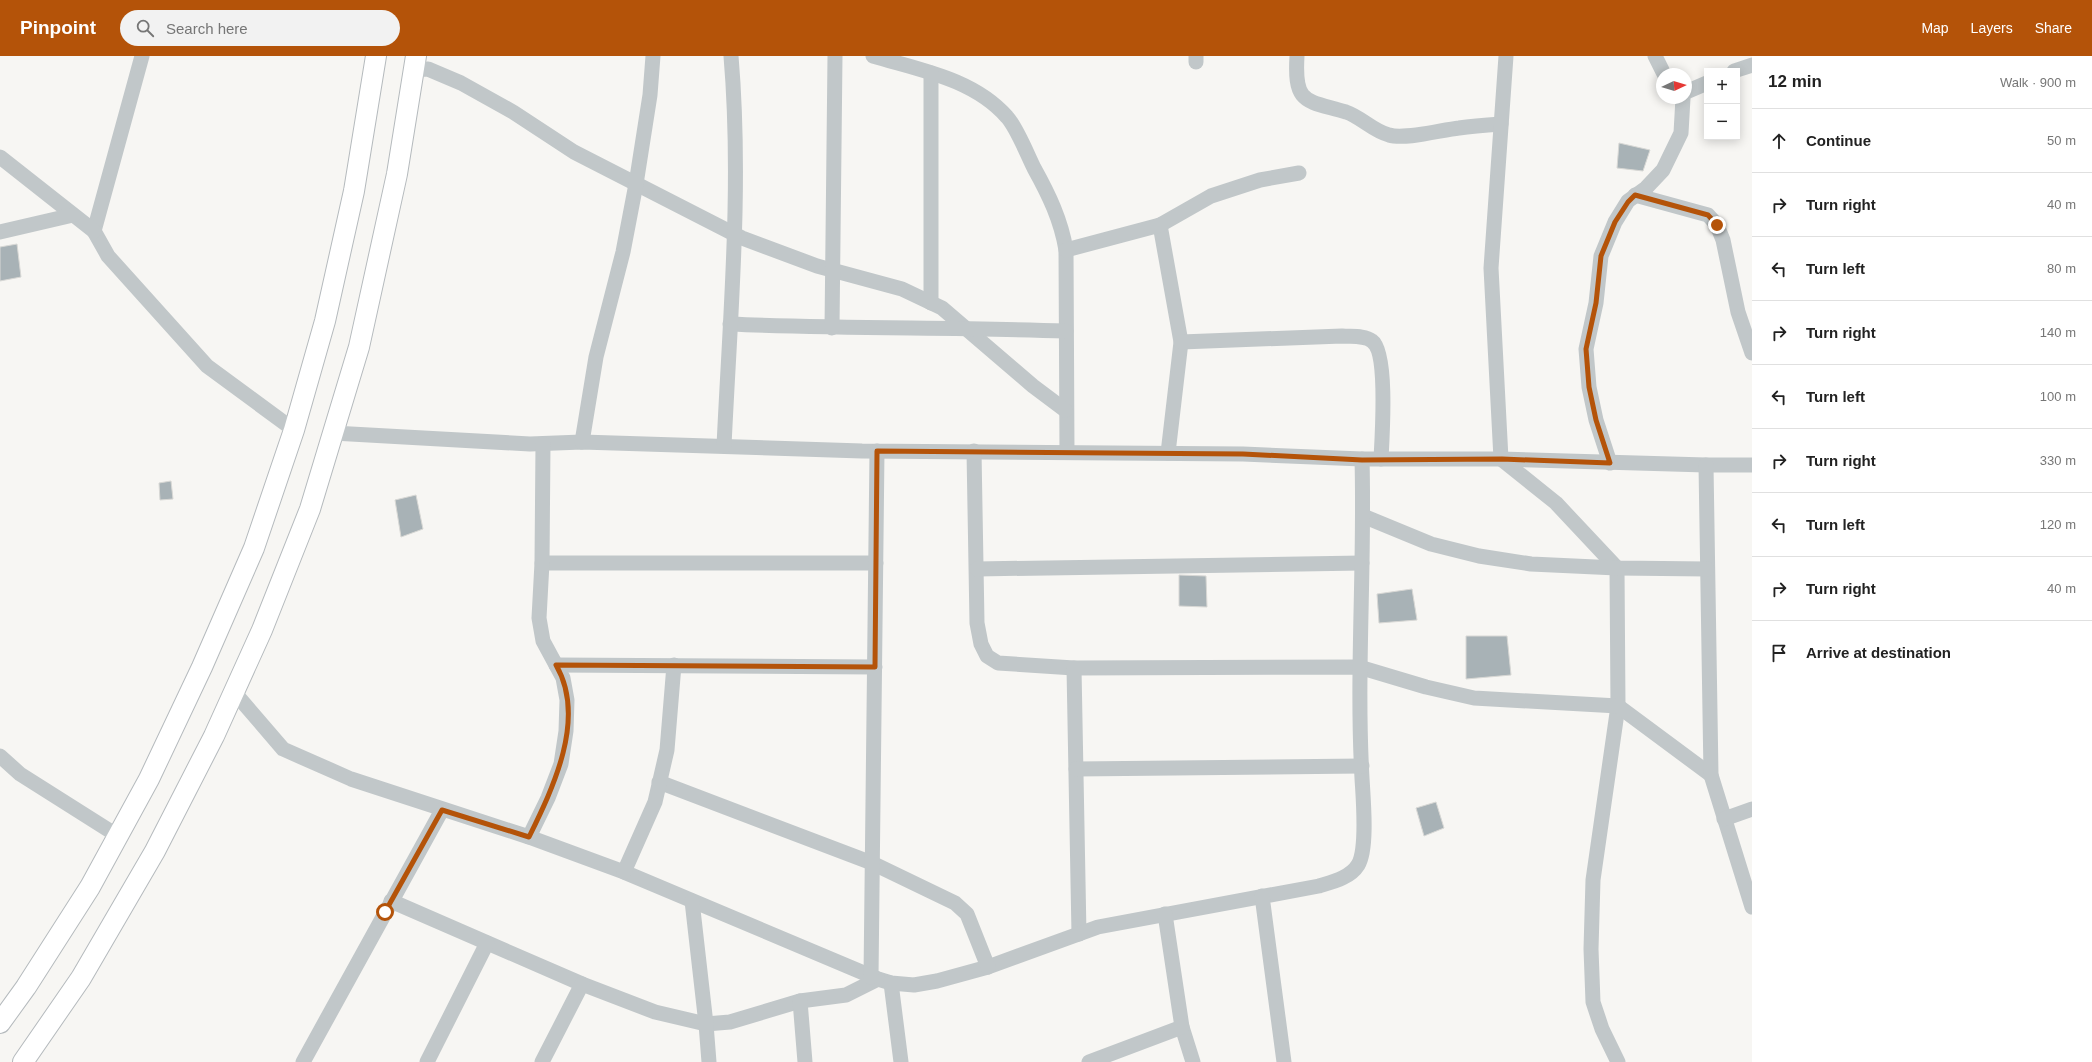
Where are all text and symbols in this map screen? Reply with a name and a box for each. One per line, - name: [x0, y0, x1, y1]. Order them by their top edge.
- search box: [120, 10, 400, 46]
- text: Pinpoint: [20, 17, 96, 38]
- icon: search: [134, 17, 156, 39]
- text: Search here: [166, 20, 248, 37]
- text: Map: [1921, 20, 1949, 36]
- text: Layers: [1971, 20, 2013, 36]
- text: Share: [2035, 20, 2072, 36]
- north arrow: [1656, 68, 1692, 104]
- map controls: [1704, 68, 1740, 140]
- button: +: [1704, 68, 1740, 104]
- text: 12 min: [1768, 72, 1822, 91]
- text: Walk · 900 m: [2000, 75, 2076, 90]
- button: −: [1704, 104, 1740, 140]
- icon: ahead: [1768, 130, 1790, 152]
- text: Continue: [1806, 132, 1871, 149]
- text: 50 m: [2047, 133, 2076, 148]
- icon: right: [1768, 194, 1790, 216]
- text: Turn right: [1806, 196, 1876, 213]
- text: 40 m: [2047, 197, 2076, 212]
- route end: [1708, 216, 1726, 234]
- icon: left: [1768, 258, 1790, 280]
- text: Turn left: [1806, 260, 1865, 277]
- text: 80 m: [2047, 261, 2076, 276]
- icon: right: [1768, 322, 1790, 344]
- text: Turn right: [1806, 324, 1876, 341]
- text: 140 m: [2040, 325, 2076, 340]
- icon: left: [1768, 386, 1790, 408]
- text: Turn left: [1806, 388, 1865, 405]
- text: 100 m: [2040, 389, 2076, 404]
- icon: right: [1768, 450, 1790, 472]
- text: Turn right: [1806, 452, 1876, 469]
- text: 330 m: [2040, 453, 2076, 468]
- icon: left: [1768, 514, 1790, 536]
- text: Turn left: [1806, 516, 1865, 533]
- text: 120 m: [2040, 517, 2076, 532]
- icon: right: [1768, 578, 1790, 600]
- text: Turn right: [1806, 580, 1876, 597]
- text: 40 m: [2047, 581, 2076, 596]
- icon: arrive: [1768, 642, 1790, 664]
- text: Arrive at destination: [1806, 644, 1951, 661]
- route start: [376, 903, 394, 921]

